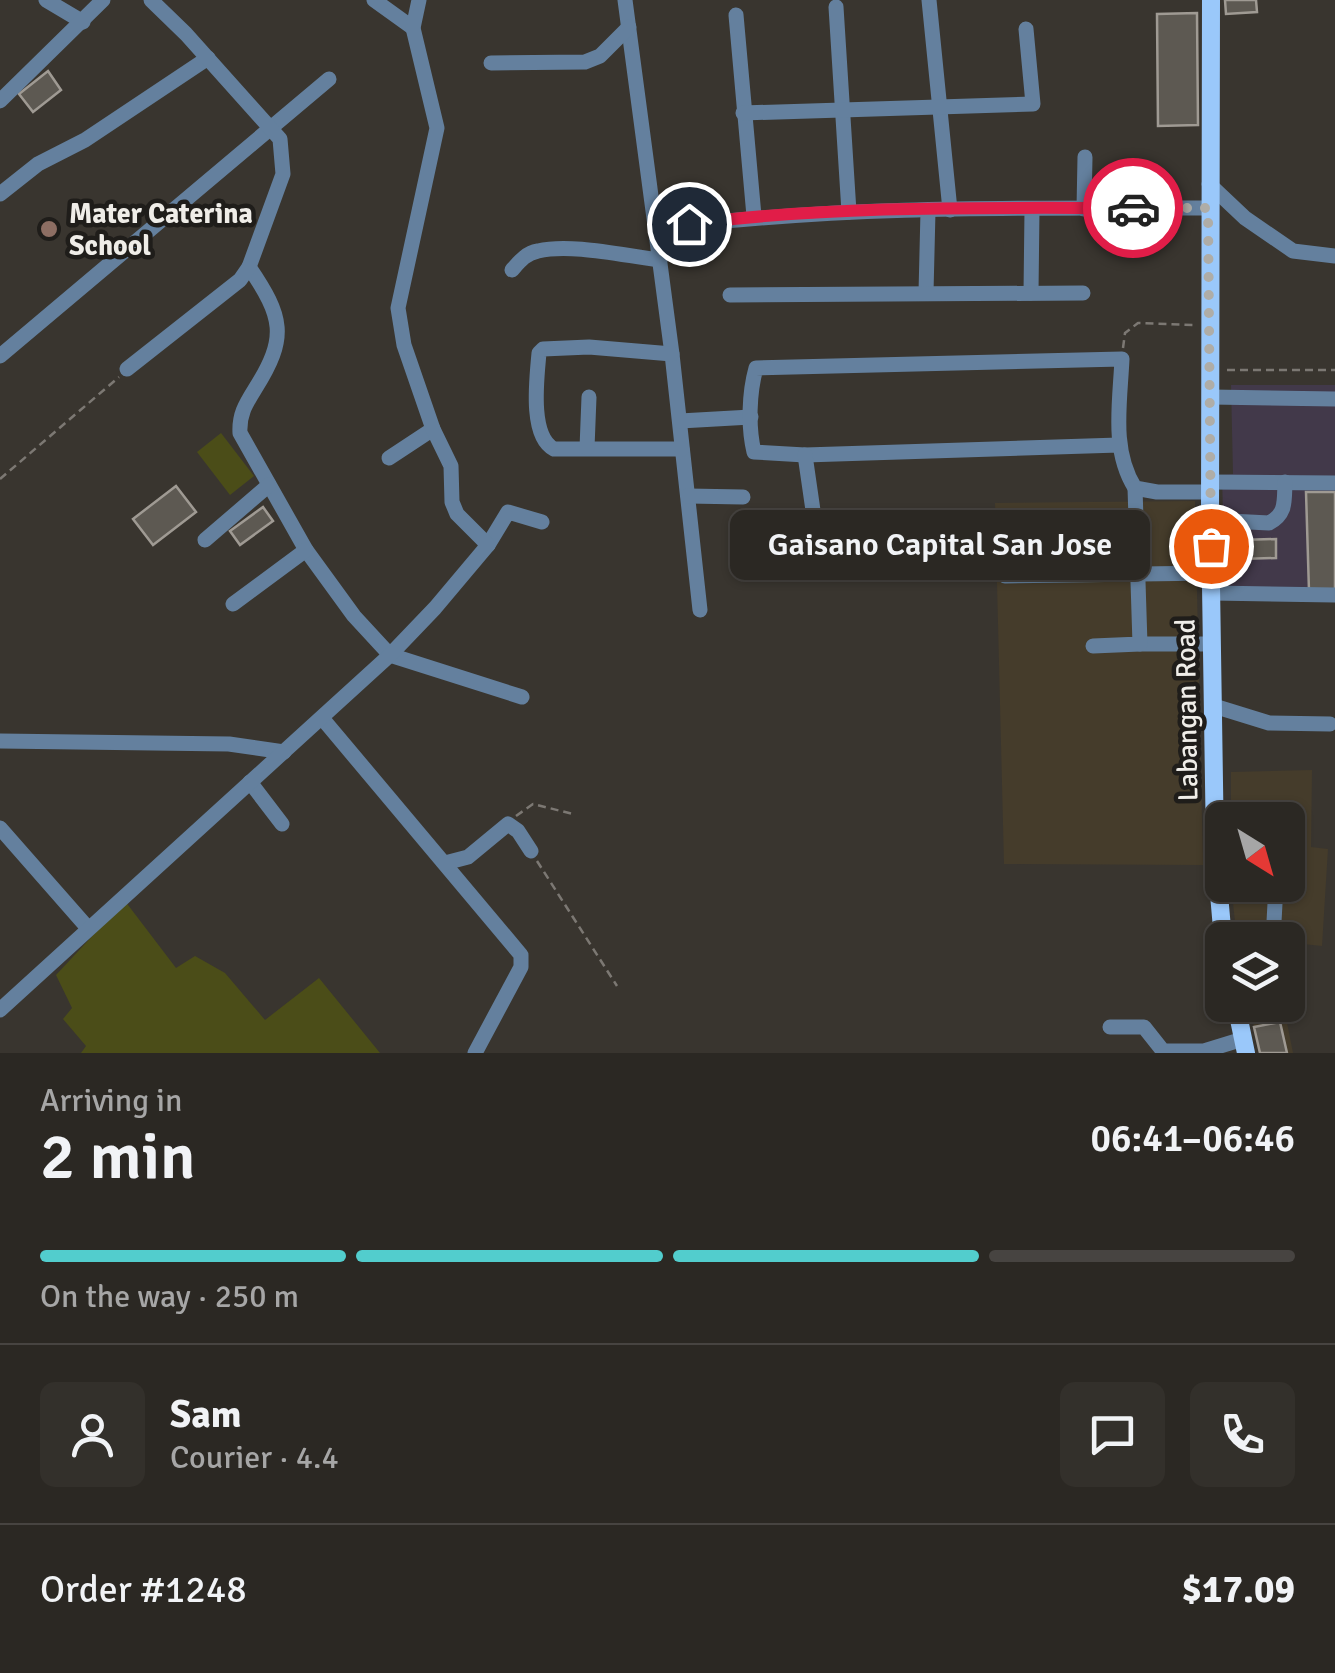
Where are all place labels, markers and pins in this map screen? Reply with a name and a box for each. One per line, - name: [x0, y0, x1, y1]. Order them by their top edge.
- pin: [647, 182, 732, 267]
- place label: Mater Caterina School: [69, 197, 253, 263]
- marker: Mater Caterina School: [38, 218, 60, 240]
- pin: [1169, 504, 1254, 589]
- callout: Gaisano Capital San Jose: [731, 511, 1151, 581]

